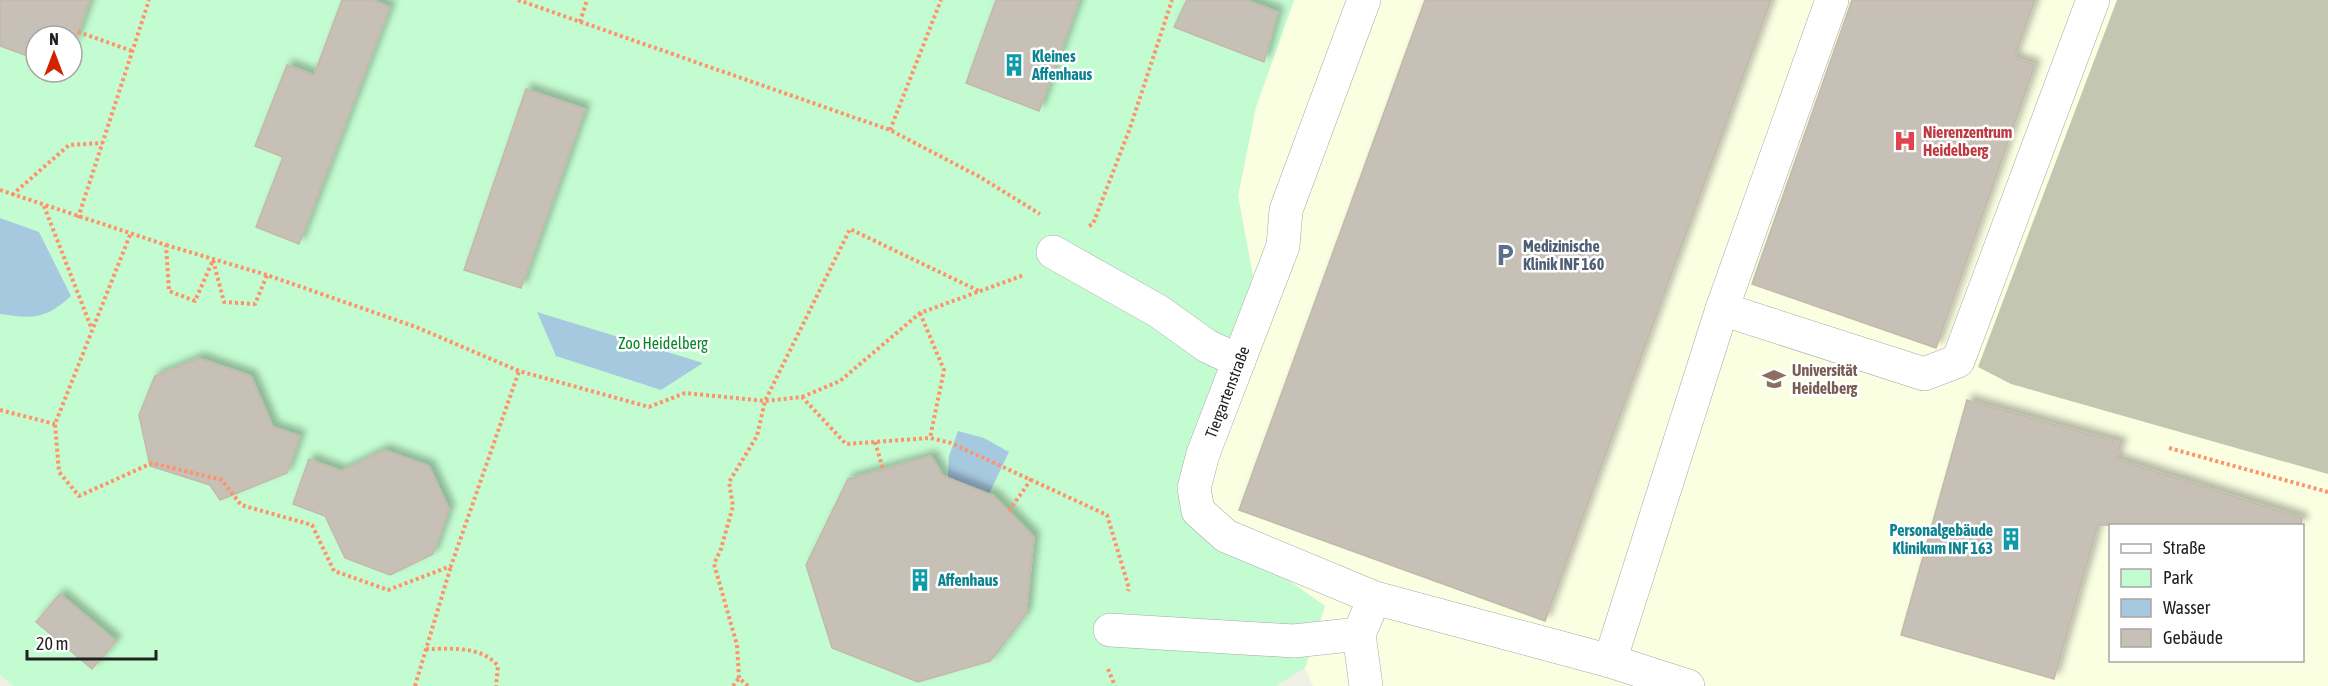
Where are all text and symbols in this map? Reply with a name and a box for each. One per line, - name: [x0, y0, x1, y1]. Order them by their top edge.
- north arrow: [24, 24, 84, 84]
- text: N: [49, 30, 59, 48]
- place label: Kleines Affenhaus: [1031, 47, 1092, 83]
- building icon: Kleines Affenhaus: [1001, 52, 1027, 78]
- place label: Nierenzentrum Heidelberg: [1923, 123, 2012, 159]
- hospital icon: Nierenzentrum Heidelberg: [1892, 128, 1918, 154]
- place label: Medizinische Klinik INF 160: [1523, 237, 1605, 273]
- parking icon: Medizinische Klinik INF 160: [1492, 242, 1518, 268]
- park label: Zoo Heidelberg: [618, 334, 708, 353]
- street label: Tiergartenstraße: [1201, 344, 1254, 441]
- place label: Universität Heidelberg: [1792, 361, 1858, 397]
- school or university icon: Universität Heidelberg: [1761, 366, 1787, 392]
- place label: Personalgebäude Klinikum INF 163: [1890, 521, 1993, 557]
- legend: [2109, 524, 2304, 662]
- building icon: Personalgebäude Klinikum INF 163: [1998, 526, 2024, 552]
- text: Straße: [2163, 537, 2206, 558]
- building icon: Affenhaus: [907, 567, 933, 593]
- text: Park: [2163, 567, 2193, 588]
- place label: Affenhaus: [937, 571, 998, 589]
- text: Wasser: [2163, 597, 2211, 618]
- scale bar: [27, 623, 156, 661]
- text: Gebäude: [2163, 627, 2223, 648]
- text: 20 m: [36, 633, 68, 654]

